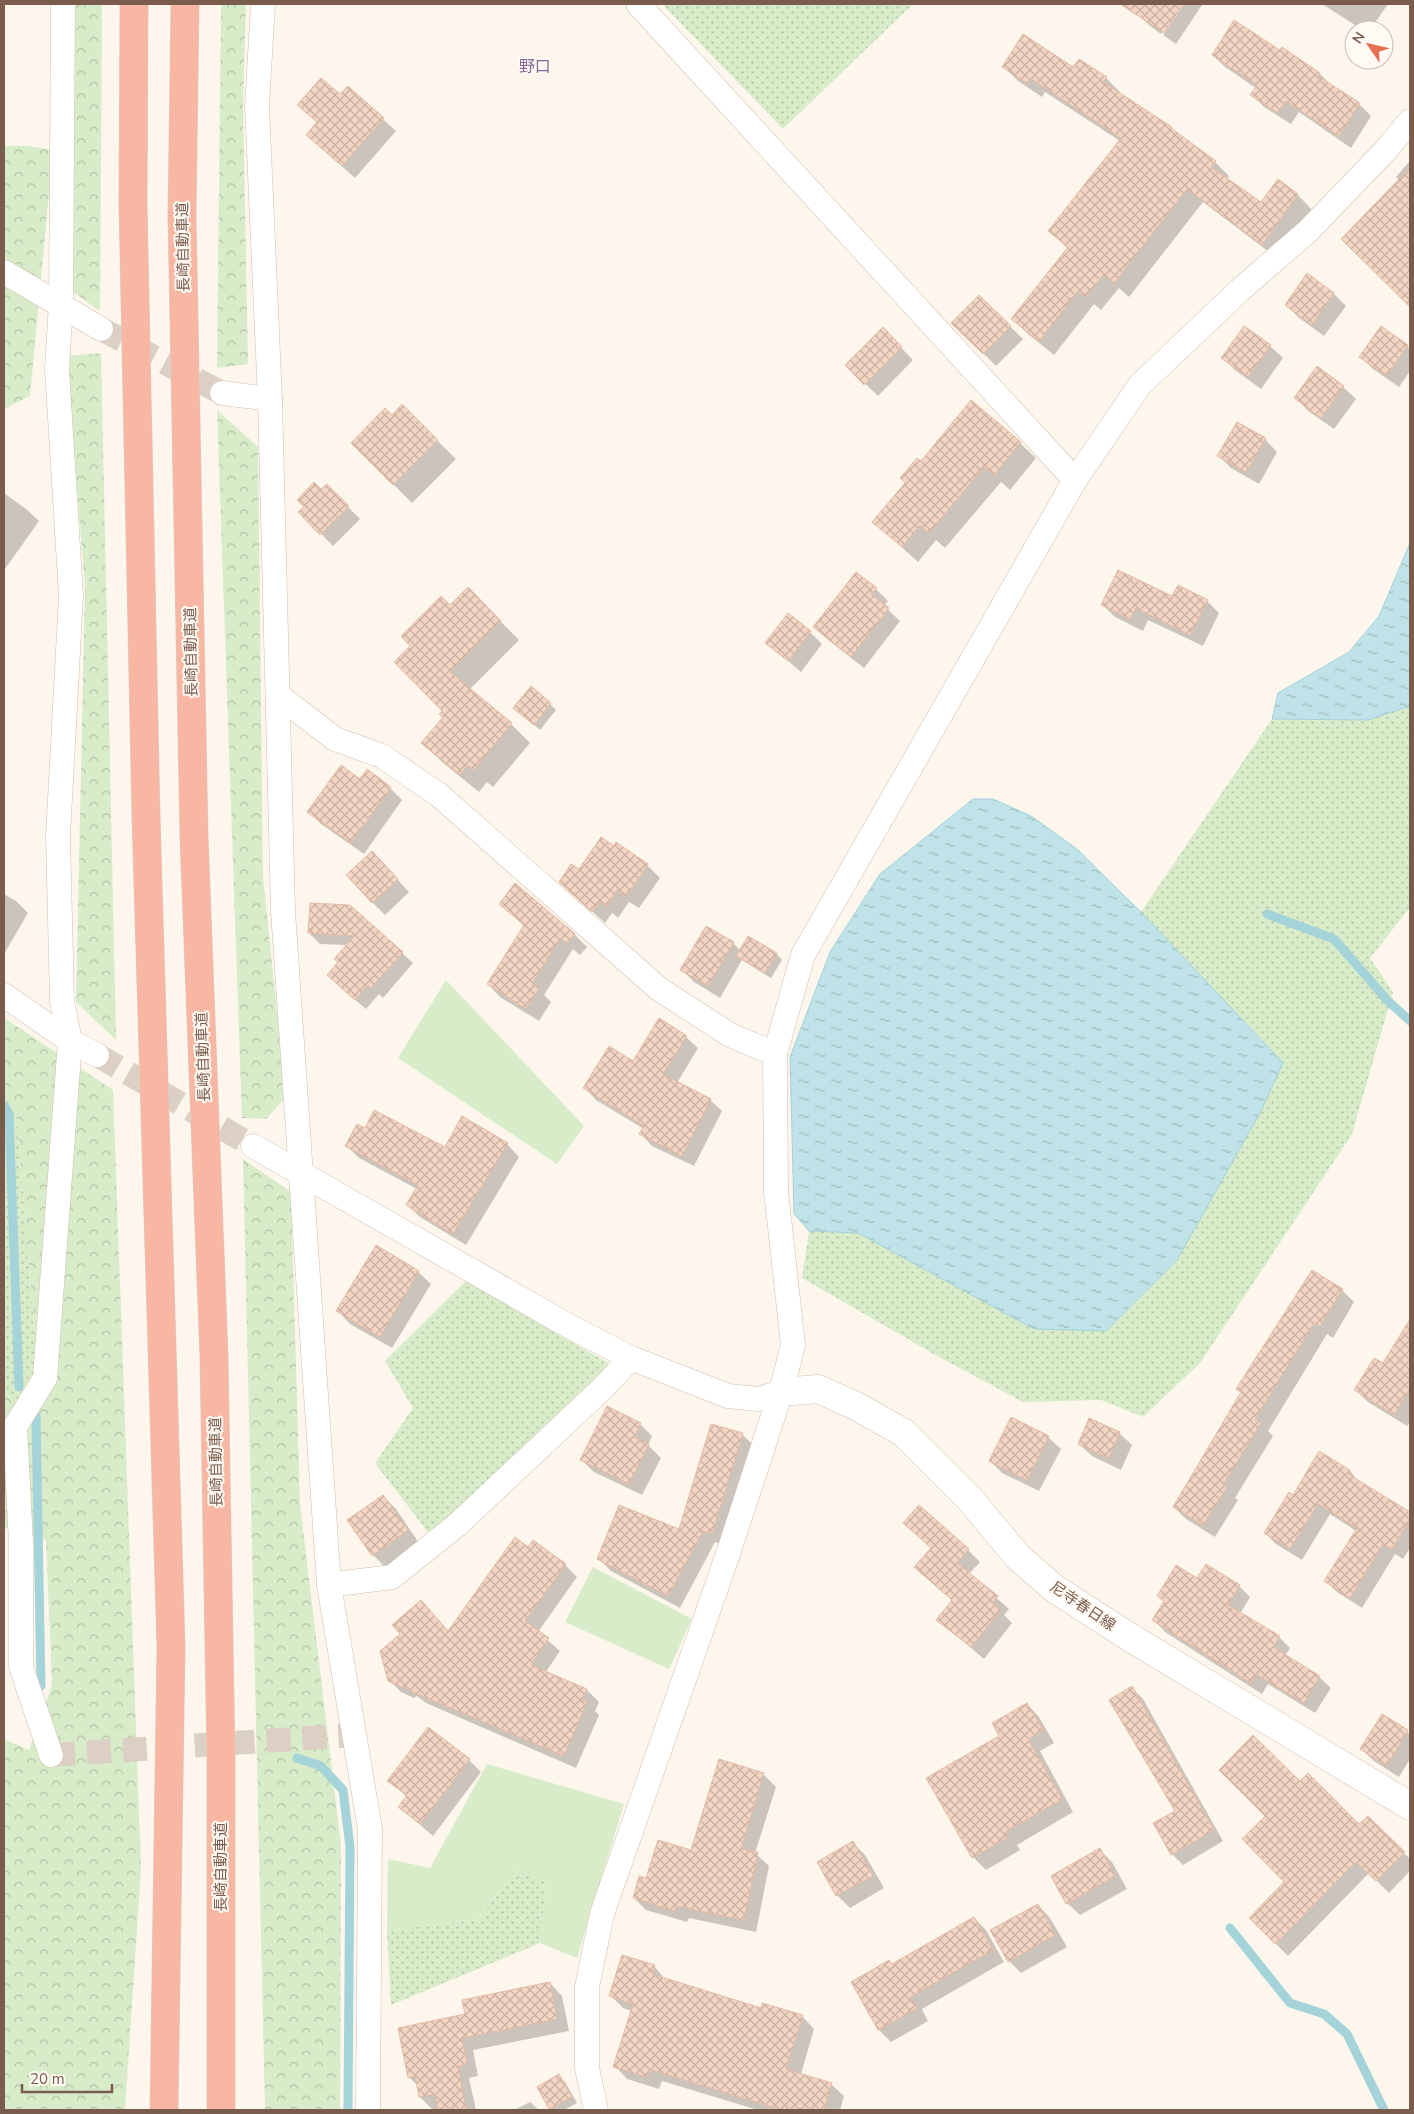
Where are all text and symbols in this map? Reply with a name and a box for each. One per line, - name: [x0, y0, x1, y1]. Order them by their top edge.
- north arrow: [1344, 20, 1394, 70]
- text: N: [1348, 28, 1369, 48]
- district label: 野口: [519, 56, 551, 78]
- street label: 長崎自動車道: [172, 202, 194, 292]
- street label: 長崎自動車道: [180, 607, 202, 697]
- street label: 長崎自動車道: [191, 1012, 215, 1102]
- street label: 長崎自動車道: [205, 1417, 227, 1507]
- street label: 尼寺春日線: [1046, 1577, 1120, 1635]
- street label: 長崎自動車道: [211, 1822, 231, 1912]
- scale bar: [22, 2062, 112, 2094]
- text: 20 m: [30, 2069, 65, 2089]

